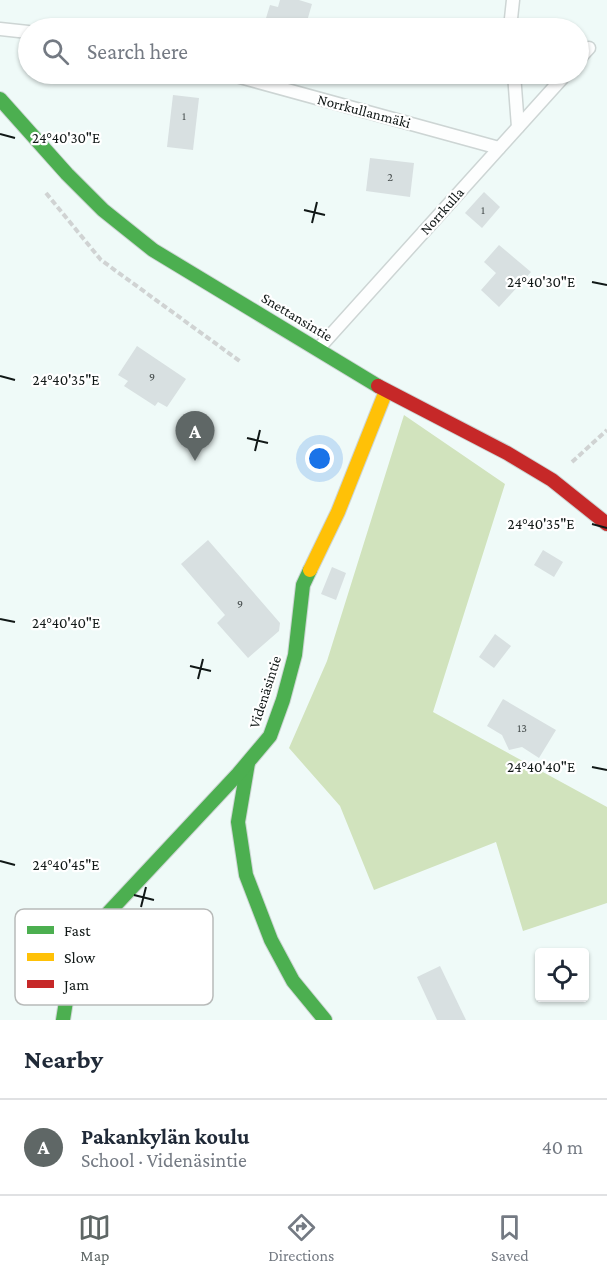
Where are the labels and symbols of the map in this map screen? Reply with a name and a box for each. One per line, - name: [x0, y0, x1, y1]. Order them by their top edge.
- street label: Norrkullanmäki: [316, 91, 412, 131]
- house number: 1: [182, 109, 186, 123]
- text: 24°40'30"E: [32, 130, 100, 146]
- house number: 2: [387, 170, 393, 184]
- street label: Norrkulla: [417, 184, 467, 238]
- house number: 1: [481, 203, 485, 217]
- text: 24°40'30"E: [507, 274, 575, 290]
- street label: Snettansintie: [259, 290, 336, 345]
- house number: 9: [149, 370, 155, 384]
- text: 24°40'35"E: [33, 372, 99, 388]
- pin: A: [176, 412, 214, 461]
- your location: [305, 444, 334, 473]
- text: 24°40'35"E: [508, 516, 574, 532]
- house number: 9: [237, 597, 243, 611]
- text: 24°40'40"E: [32, 615, 100, 631]
- street label: Videnäsintie: [246, 653, 284, 730]
- house number: 13: [517, 721, 527, 735]
- text: 24°40'40"E: [507, 759, 575, 775]
- text: 24°40'45"E: [33, 857, 99, 873]
- legend: [15, 909, 213, 1005]
- text: Fast: [64, 922, 91, 939]
- text: Slow: [64, 949, 96, 966]
- text: Jam: [62, 976, 89, 994]

